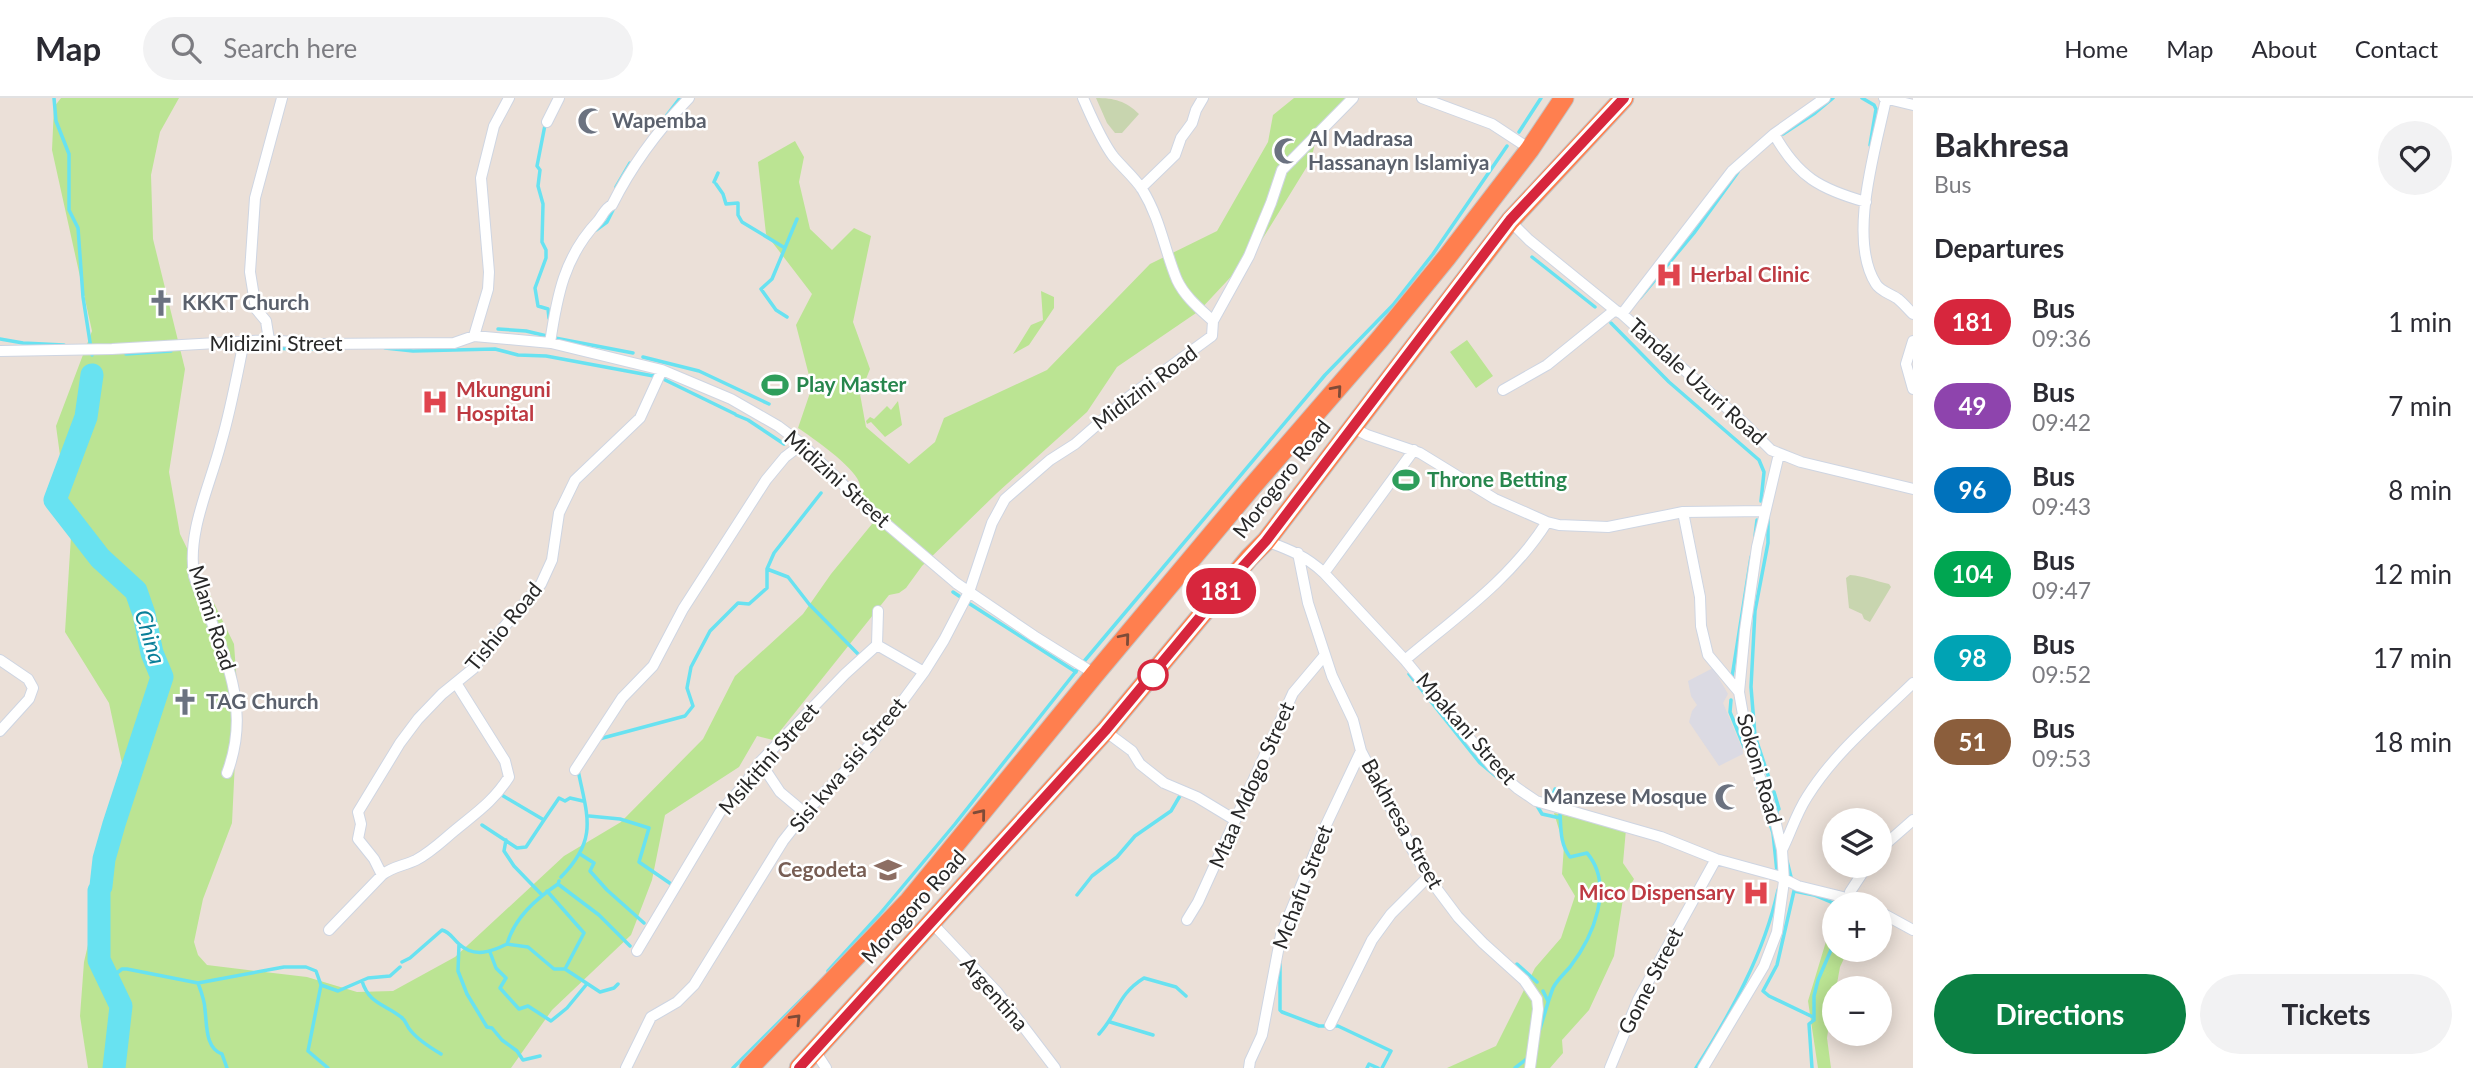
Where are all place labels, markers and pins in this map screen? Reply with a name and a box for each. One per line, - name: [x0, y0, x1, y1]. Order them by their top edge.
- mosque icon: Wapemba: [576, 106, 606, 136]
- place label: Wapemba: [612, 107, 707, 132]
- place label: Al Madrasa Hassanayn Islamiya: [1307, 125, 1489, 174]
- mosque icon: Al Madrasa Hassanayn Islamiya: [1272, 136, 1302, 166]
- hospital icon: Herbal Clinic: [1654, 260, 1684, 290]
- place label: Herbal Clinic: [1690, 261, 1810, 286]
- church icon: KKKT Church: [146, 288, 176, 318]
- place label: KKKT Church: [182, 289, 309, 314]
- sports icon: Play Master: [760, 370, 790, 400]
- place label: Play Master: [796, 371, 907, 396]
- place label: Mkunguni Hospital: [456, 376, 551, 425]
- hospital icon: Mkunguni Hospital: [420, 387, 450, 417]
- sports icon: Throne Betting: [1391, 465, 1421, 495]
- place label: Throne Betting: [1427, 466, 1567, 491]
- unlabelled marker: [1138, 660, 1168, 690]
- church icon: TAG Church: [170, 687, 200, 717]
- place label: TAG Church: [206, 688, 319, 713]
- mosque icon: Manzese Mosque: [1713, 782, 1743, 812]
- place label: Manzese Mosque: [1543, 783, 1707, 808]
- school or university icon: Cegodeta: [873, 855, 903, 885]
- place label: Cegodeta: [778, 856, 867, 881]
- hospital icon: Mico Dispensary: [1741, 878, 1771, 908]
- place label: Mico Dispensary: [1579, 879, 1736, 904]

